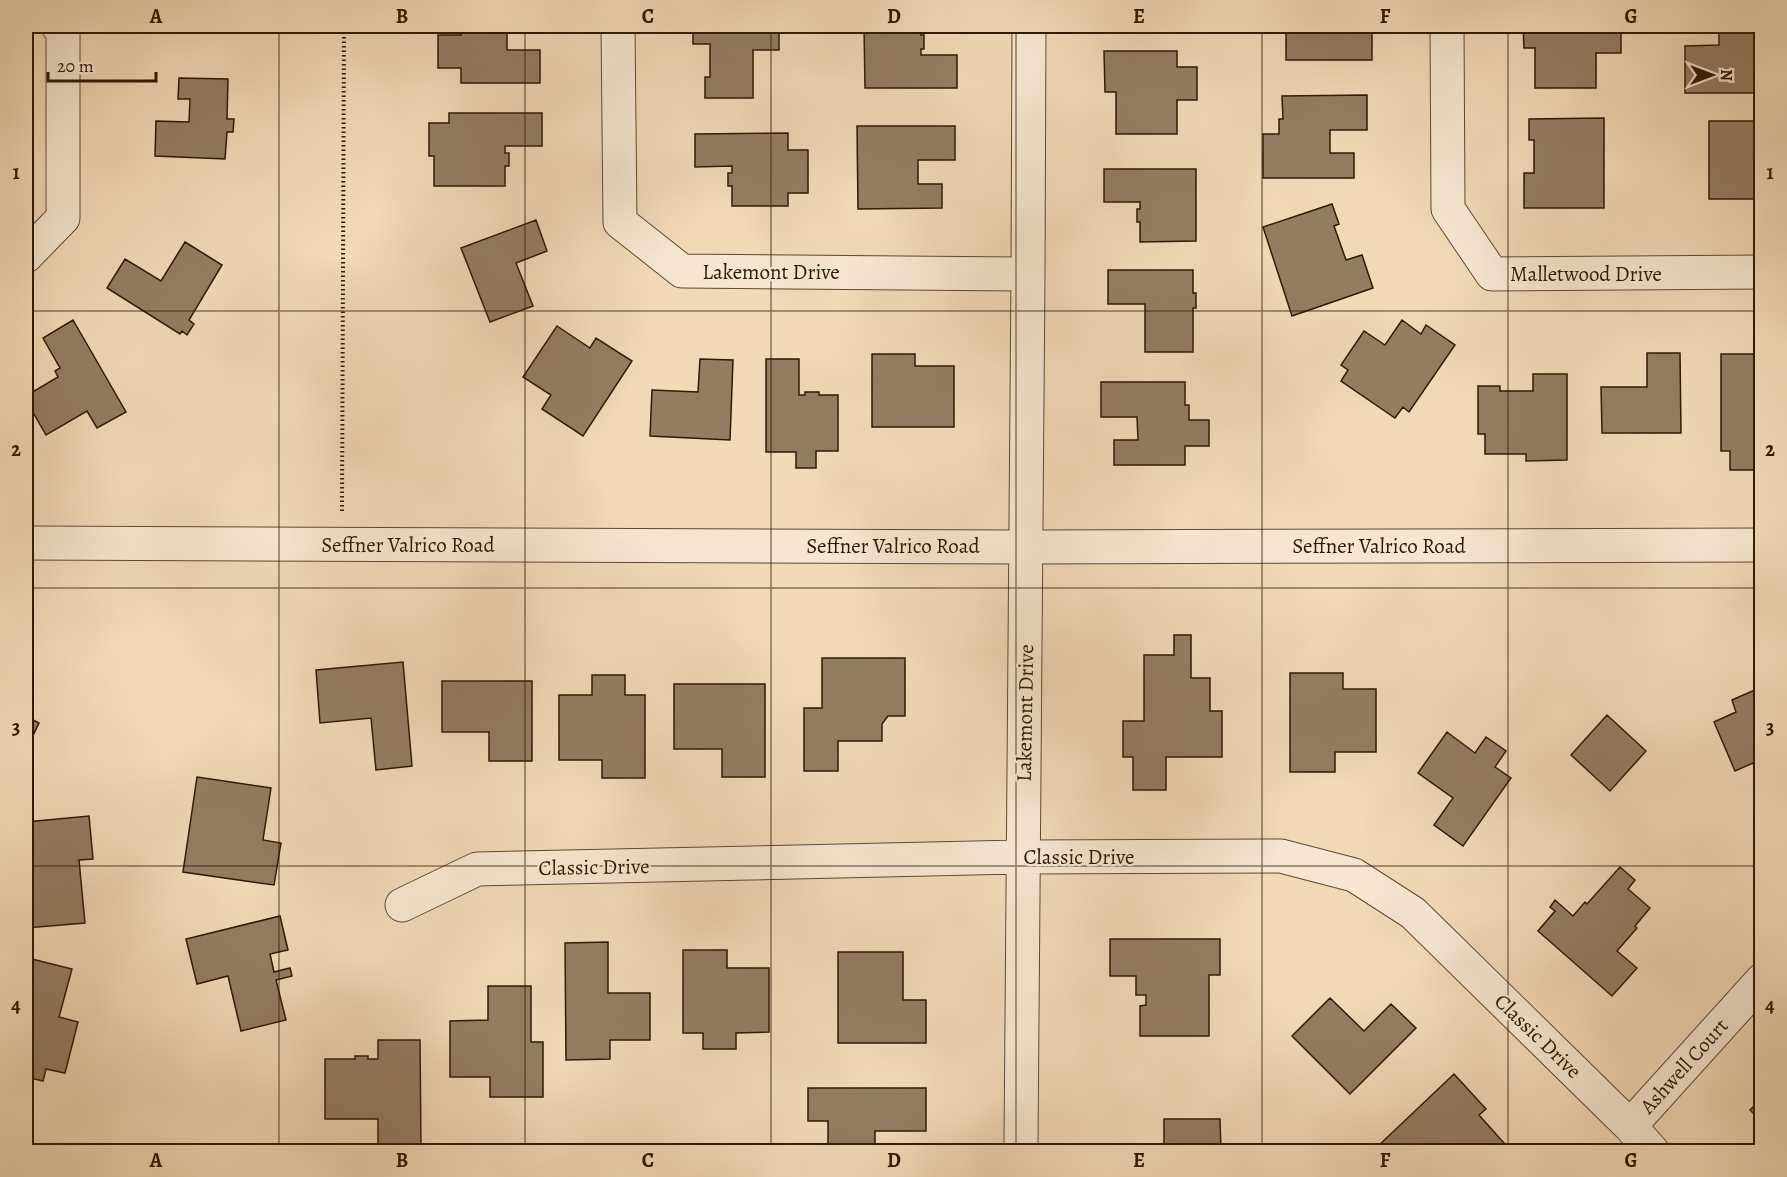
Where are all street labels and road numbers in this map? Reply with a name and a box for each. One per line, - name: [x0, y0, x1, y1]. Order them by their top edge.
- street label: Lakemont Drive: [702, 258, 840, 286]
- street label: Malletwood Drive: [1510, 260, 1662, 288]
- street label: Seffner Valrico Road: [321, 531, 495, 559]
- street label: Seffner Valrico Road: [806, 532, 980, 560]
- street label: Seffner Valrico Road: [1292, 532, 1466, 560]
- street label: Lakemont Drive: [1010, 644, 1040, 782]
- street label: Classic Drive: [1023, 843, 1135, 871]
- street label: Classic Drive: [538, 852, 650, 882]
- street label: Classic Drive: [1488, 987, 1588, 1085]
- street label: Ashwell Court: [1633, 1012, 1734, 1120]

